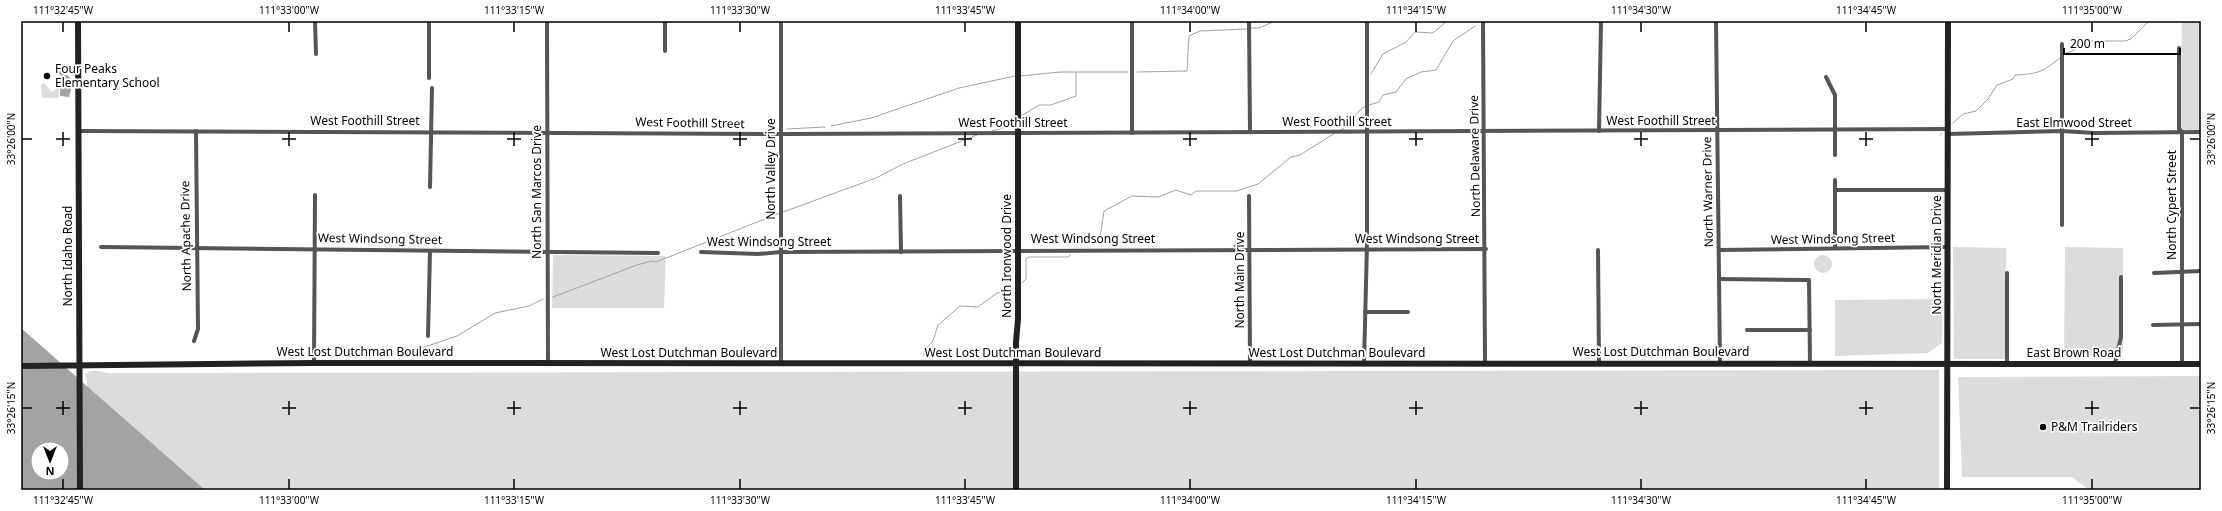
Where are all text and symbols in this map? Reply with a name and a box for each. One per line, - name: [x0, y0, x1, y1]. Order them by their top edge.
- text: 111°32'45"W: [33, 3, 94, 17]
- text: 111°33'00"W: [259, 3, 320, 17]
- text: 111°33'15"W: [484, 3, 545, 17]
- text: 111°33'30"W: [710, 3, 771, 17]
- text: 111°33'45"W: [935, 3, 996, 17]
- text: 111°34'00"W: [1160, 3, 1221, 17]
- text: 111°34'15"W: [1386, 3, 1447, 17]
- text: 111°34'30"W: [1611, 3, 1672, 17]
- text: 111°34'45"W: [1836, 3, 1897, 17]
- text: 111°35'00"W: [2062, 3, 2123, 17]
- scale bar: [2064, 30, 2180, 56]
- text: 200 m: [2070, 35, 2105, 52]
- place label: Four Peaks Elementary School: [55, 60, 160, 91]
- marker: Four Peaks Elementary School: [42, 71, 52, 81]
- street label: North Delaware Drive: [1465, 95, 1484, 217]
- street label: West Foothill Street: [310, 112, 420, 129]
- street label: West Foothill Street: [1606, 112, 1716, 129]
- text: 33°26'00"N: [4, 113, 18, 165]
- street label: West Foothill Street: [635, 113, 745, 132]
- street label: West Foothill Street: [1282, 113, 1392, 130]
- text: 33°26'00"N: [2204, 113, 2218, 165]
- street label: West Foothill Street: [958, 114, 1068, 131]
- street label: East Elmwood Street: [2016, 114, 2132, 131]
- street label: North Valley Drive: [762, 118, 779, 220]
- street label: North San Marcos Drive: [528, 125, 545, 259]
- street label: North Warner Drive: [1698, 136, 1717, 248]
- street label: North Cypert Street: [2163, 149, 2180, 260]
- street label: North Apache Drive: [176, 180, 195, 292]
- street label: North Ironwood Drive: [998, 194, 1015, 318]
- street label: North Meridian Drive: [1928, 195, 1945, 315]
- street label: North Idaho Road: [59, 205, 76, 307]
- street label: West Windsong Street: [318, 229, 443, 248]
- street label: West Windsong Street: [1771, 229, 1896, 248]
- street label: West Windsong Street: [1031, 230, 1156, 247]
- street label: West Windsong Street: [1355, 230, 1480, 247]
- street label: North Main Drive: [1231, 231, 1248, 329]
- street label: West Windsong Street: [707, 233, 832, 250]
- street label: West Lost Dutchman Boulevard: [277, 343, 453, 360]
- street label: West Lost Dutchman Boulevard: [1573, 343, 1749, 360]
- street label: West Lost Dutchman Boulevard: [601, 344, 777, 361]
- street label: West Lost Dutchman Boulevard: [925, 344, 1101, 361]
- street label: West Lost Dutchman Boulevard: [1249, 344, 1425, 361]
- street label: East Brown Road: [2027, 344, 2121, 361]
- text: 33°26'15"N: [4, 382, 18, 434]
- text: 33°26'15"N: [2204, 382, 2218, 434]
- place label: P&M Trailriders: [2051, 418, 2138, 435]
- marker: P&M Trailriders: [2038, 422, 2048, 432]
- north arrow: [30, 441, 70, 481]
- text: N: [46, 464, 54, 479]
- text: 111°32'45"W: [33, 493, 94, 507]
- text: 111°33'00"W: [259, 493, 320, 507]
- text: 111°33'15"W: [484, 493, 545, 507]
- text: 111°33'30"W: [710, 493, 771, 507]
- text: 111°33'45"W: [935, 493, 996, 507]
- text: 111°34'00"W: [1160, 493, 1221, 507]
- text: 111°34'15"W: [1386, 493, 1447, 507]
- text: 111°34'30"W: [1611, 493, 1672, 507]
- text: 111°34'45"W: [1836, 493, 1897, 507]
- text: 111°35'00"W: [2062, 493, 2123, 507]

